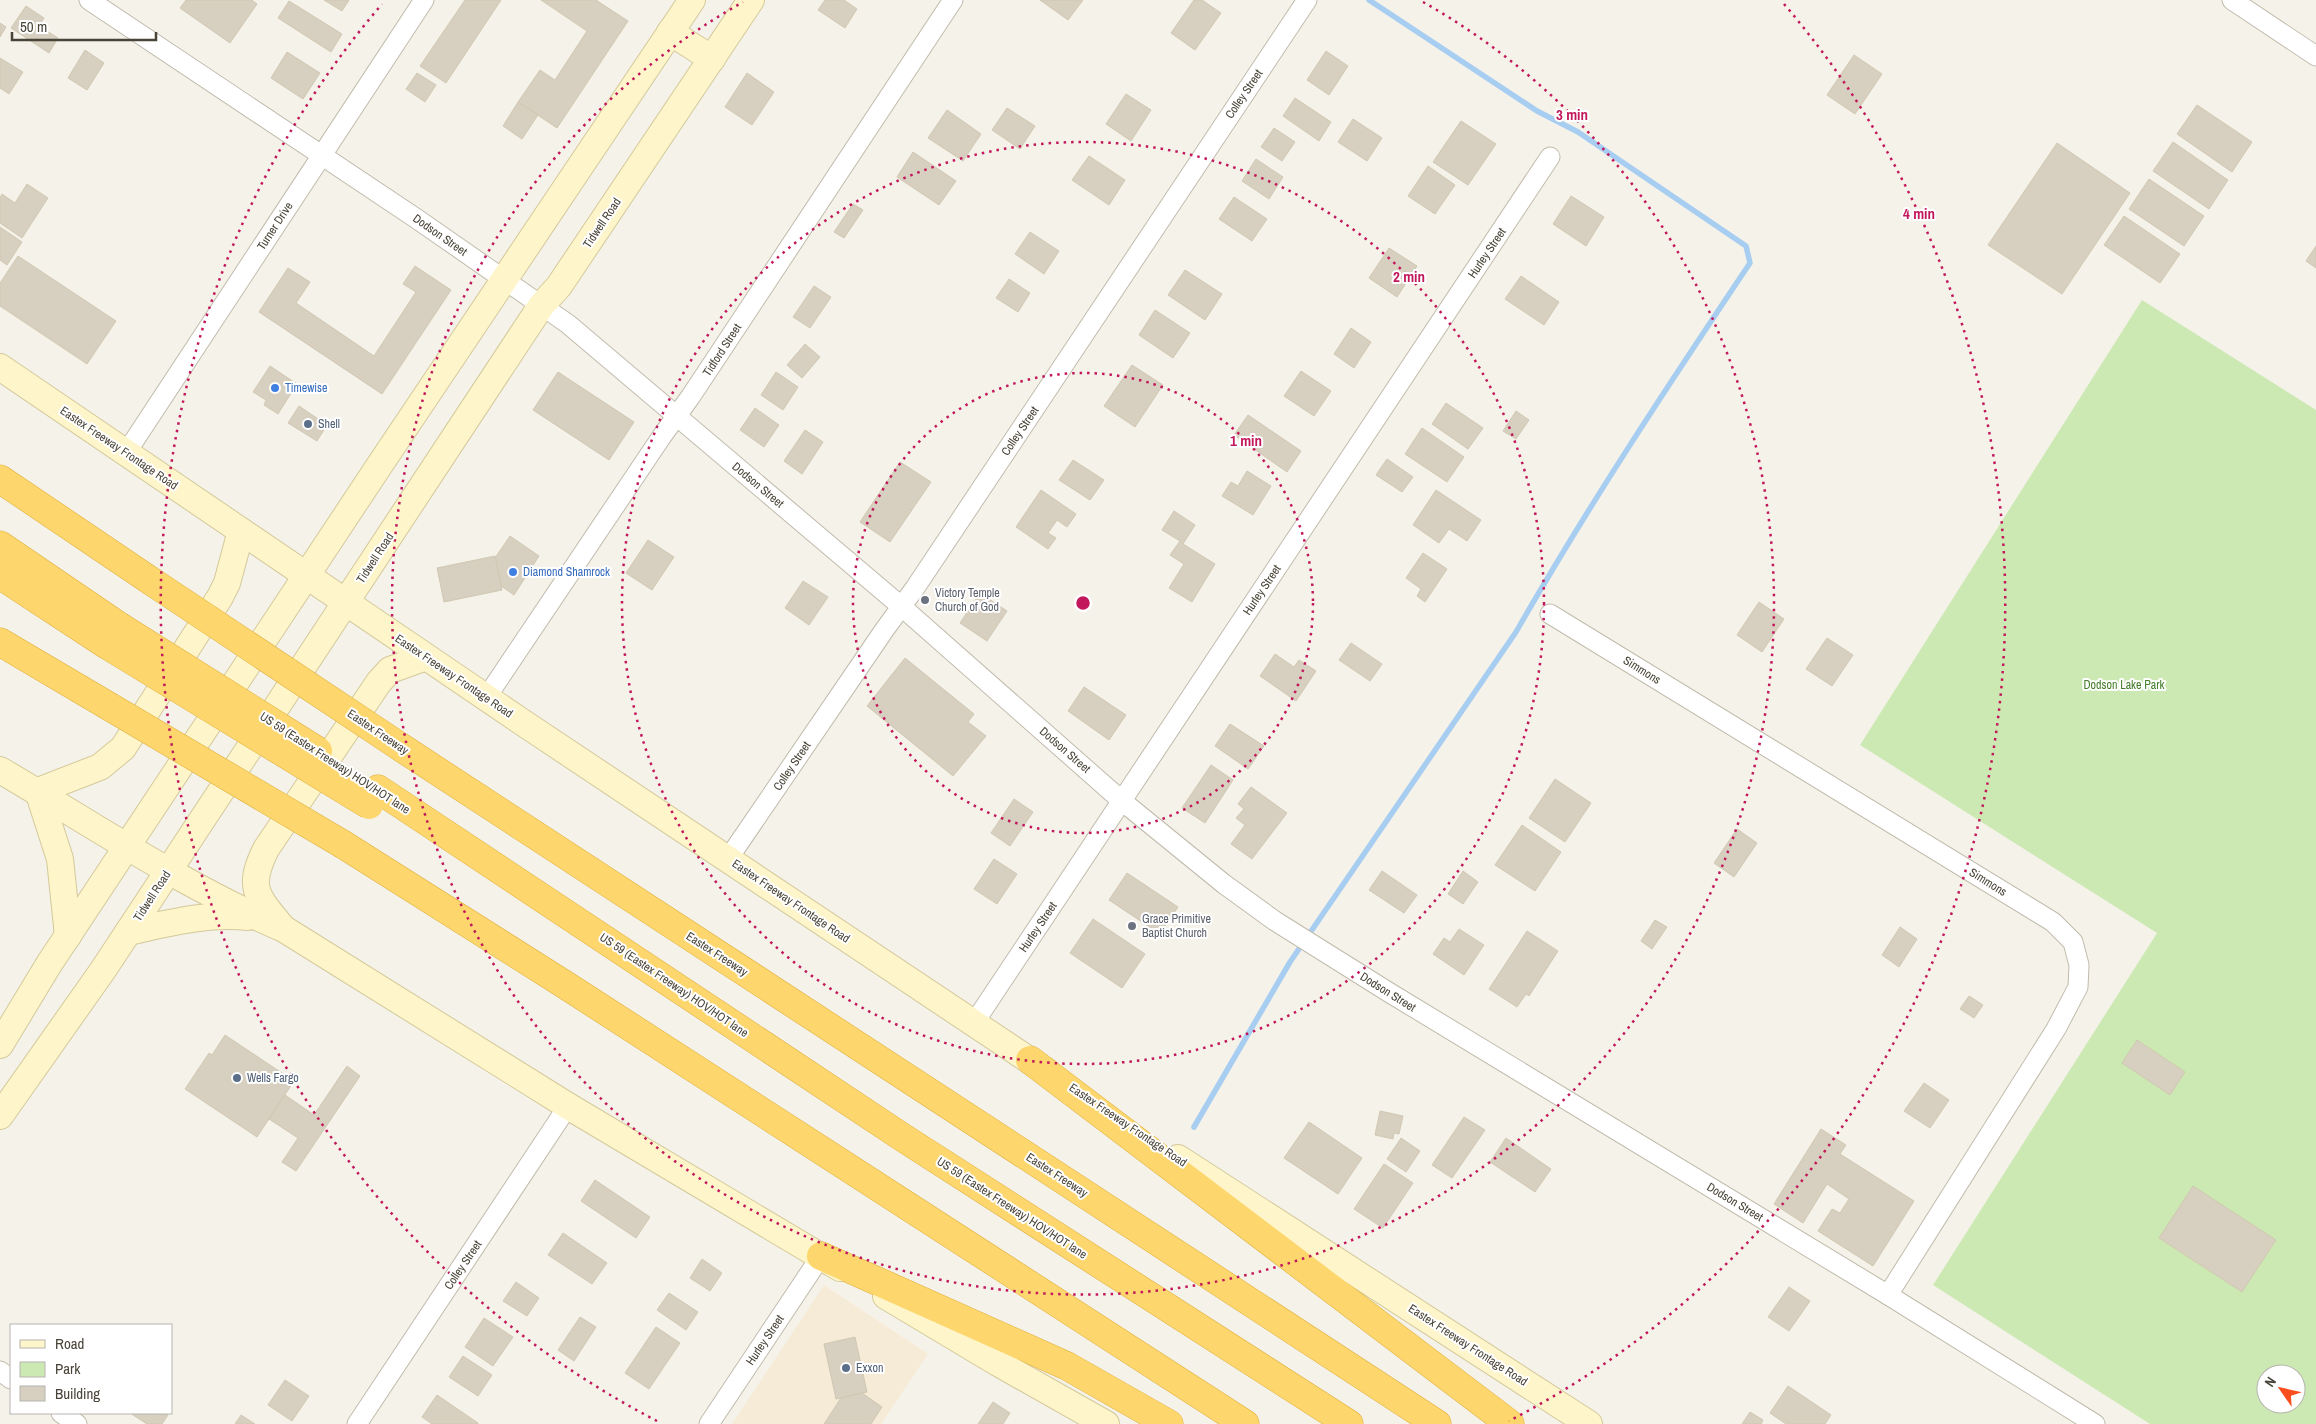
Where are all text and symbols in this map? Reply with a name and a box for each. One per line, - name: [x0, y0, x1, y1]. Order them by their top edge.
- scale bar: [12, 10, 156, 42]
- text: 50 m: [20, 16, 47, 37]
- street label: Colley Street: [1222, 66, 1267, 122]
- text: 3 min: [1556, 104, 1588, 125]
- street label: Tidwell Road: [579, 195, 625, 251]
- street label: Turner Drive: [253, 199, 297, 253]
- text: 4 min: [1903, 203, 1935, 224]
- street label: Dodson Street: [410, 210, 471, 260]
- street label: Hurley Street: [1464, 225, 1510, 281]
- text: 2 min: [1393, 266, 1425, 287]
- street label: Tidford Street: [699, 320, 745, 379]
- place label: Timewise: [285, 380, 327, 396]
- marker: Timewise: [269, 382, 281, 394]
- street label: Eastex Freeway Frontage Road: [57, 403, 181, 493]
- street label: Colley Street: [998, 403, 1043, 459]
- place label: Shell: [318, 416, 340, 432]
- marker: Shell: [302, 418, 314, 430]
- text: 1 min: [1230, 430, 1262, 451]
- street label: Dodson Street: [729, 459, 787, 512]
- street label: Tidwell Road: [353, 530, 397, 586]
- street label: Hurley Street: [1239, 562, 1285, 618]
- place label: Diamond Shamrock: [523, 564, 610, 580]
- marker: Diamond Shamrock: [507, 566, 519, 578]
- place label: Victory Temple Church of God: [935, 585, 1000, 615]
- marker: Victory Temple Church of God: [919, 594, 931, 606]
- centre of rings: [1074, 594, 1092, 612]
- street label: Eastex Freeway Frontage Road: [392, 631, 516, 721]
- street label: Simmons: [1620, 652, 1664, 688]
- park label: Dodson Lake Park: [2084, 677, 2165, 693]
- street label: Eastex Freeway: [344, 706, 412, 758]
- street label: US 59 (Eastex Freeway) HOV/HOT lane: [257, 708, 413, 818]
- street label: Dodson Street: [1036, 723, 1094, 777]
- street label: Colley Street: [770, 738, 815, 794]
- street label: Eastex Freeway Frontage Road: [729, 856, 853, 946]
- street label: Simmons: [1966, 864, 2010, 900]
- street label: Tidwell Road: [130, 868, 174, 924]
- street label: Hurley Street: [1015, 899, 1061, 955]
- place label: Grace Primitive Baptist Church: [1142, 911, 1211, 941]
- marker: Grace Primitive Baptist Church: [1126, 920, 1138, 932]
- street label: Eastex Freeway: [683, 928, 751, 980]
- street label: US 59 (Eastex Freeway) HOV/HOT lane: [597, 929, 751, 1041]
- street label: Dodson Street: [1357, 969, 1419, 1016]
- place label: Wells Fargo: [247, 1070, 299, 1086]
- marker: Wells Fargo: [231, 1072, 243, 1084]
- street label: Eastex Freeway Frontage Road: [1066, 1080, 1190, 1170]
- street label: Eastex Freeway: [1023, 1149, 1091, 1201]
- street label: US 59 (Eastex Freeway) HOV/HOT lane: [934, 1153, 1090, 1263]
- street label: Dodson Street: [1704, 1179, 1766, 1225]
- street label: Colley Street: [441, 1237, 486, 1293]
- street label: Eastex Freeway Frontage Road: [1405, 1300, 1531, 1390]
- street label: Hurley Street: [742, 1312, 788, 1368]
- legend: [10, 1324, 172, 1414]
- text: Road: [55, 1333, 84, 1354]
- text: Park: [55, 1358, 81, 1379]
- place label: Exxon: [856, 1360, 883, 1376]
- marker: Exxon: [840, 1362, 852, 1374]
- north arrow: [2256, 1364, 2306, 1414]
- text: N: [2260, 1373, 2280, 1390]
- text: Building: [55, 1383, 100, 1404]

